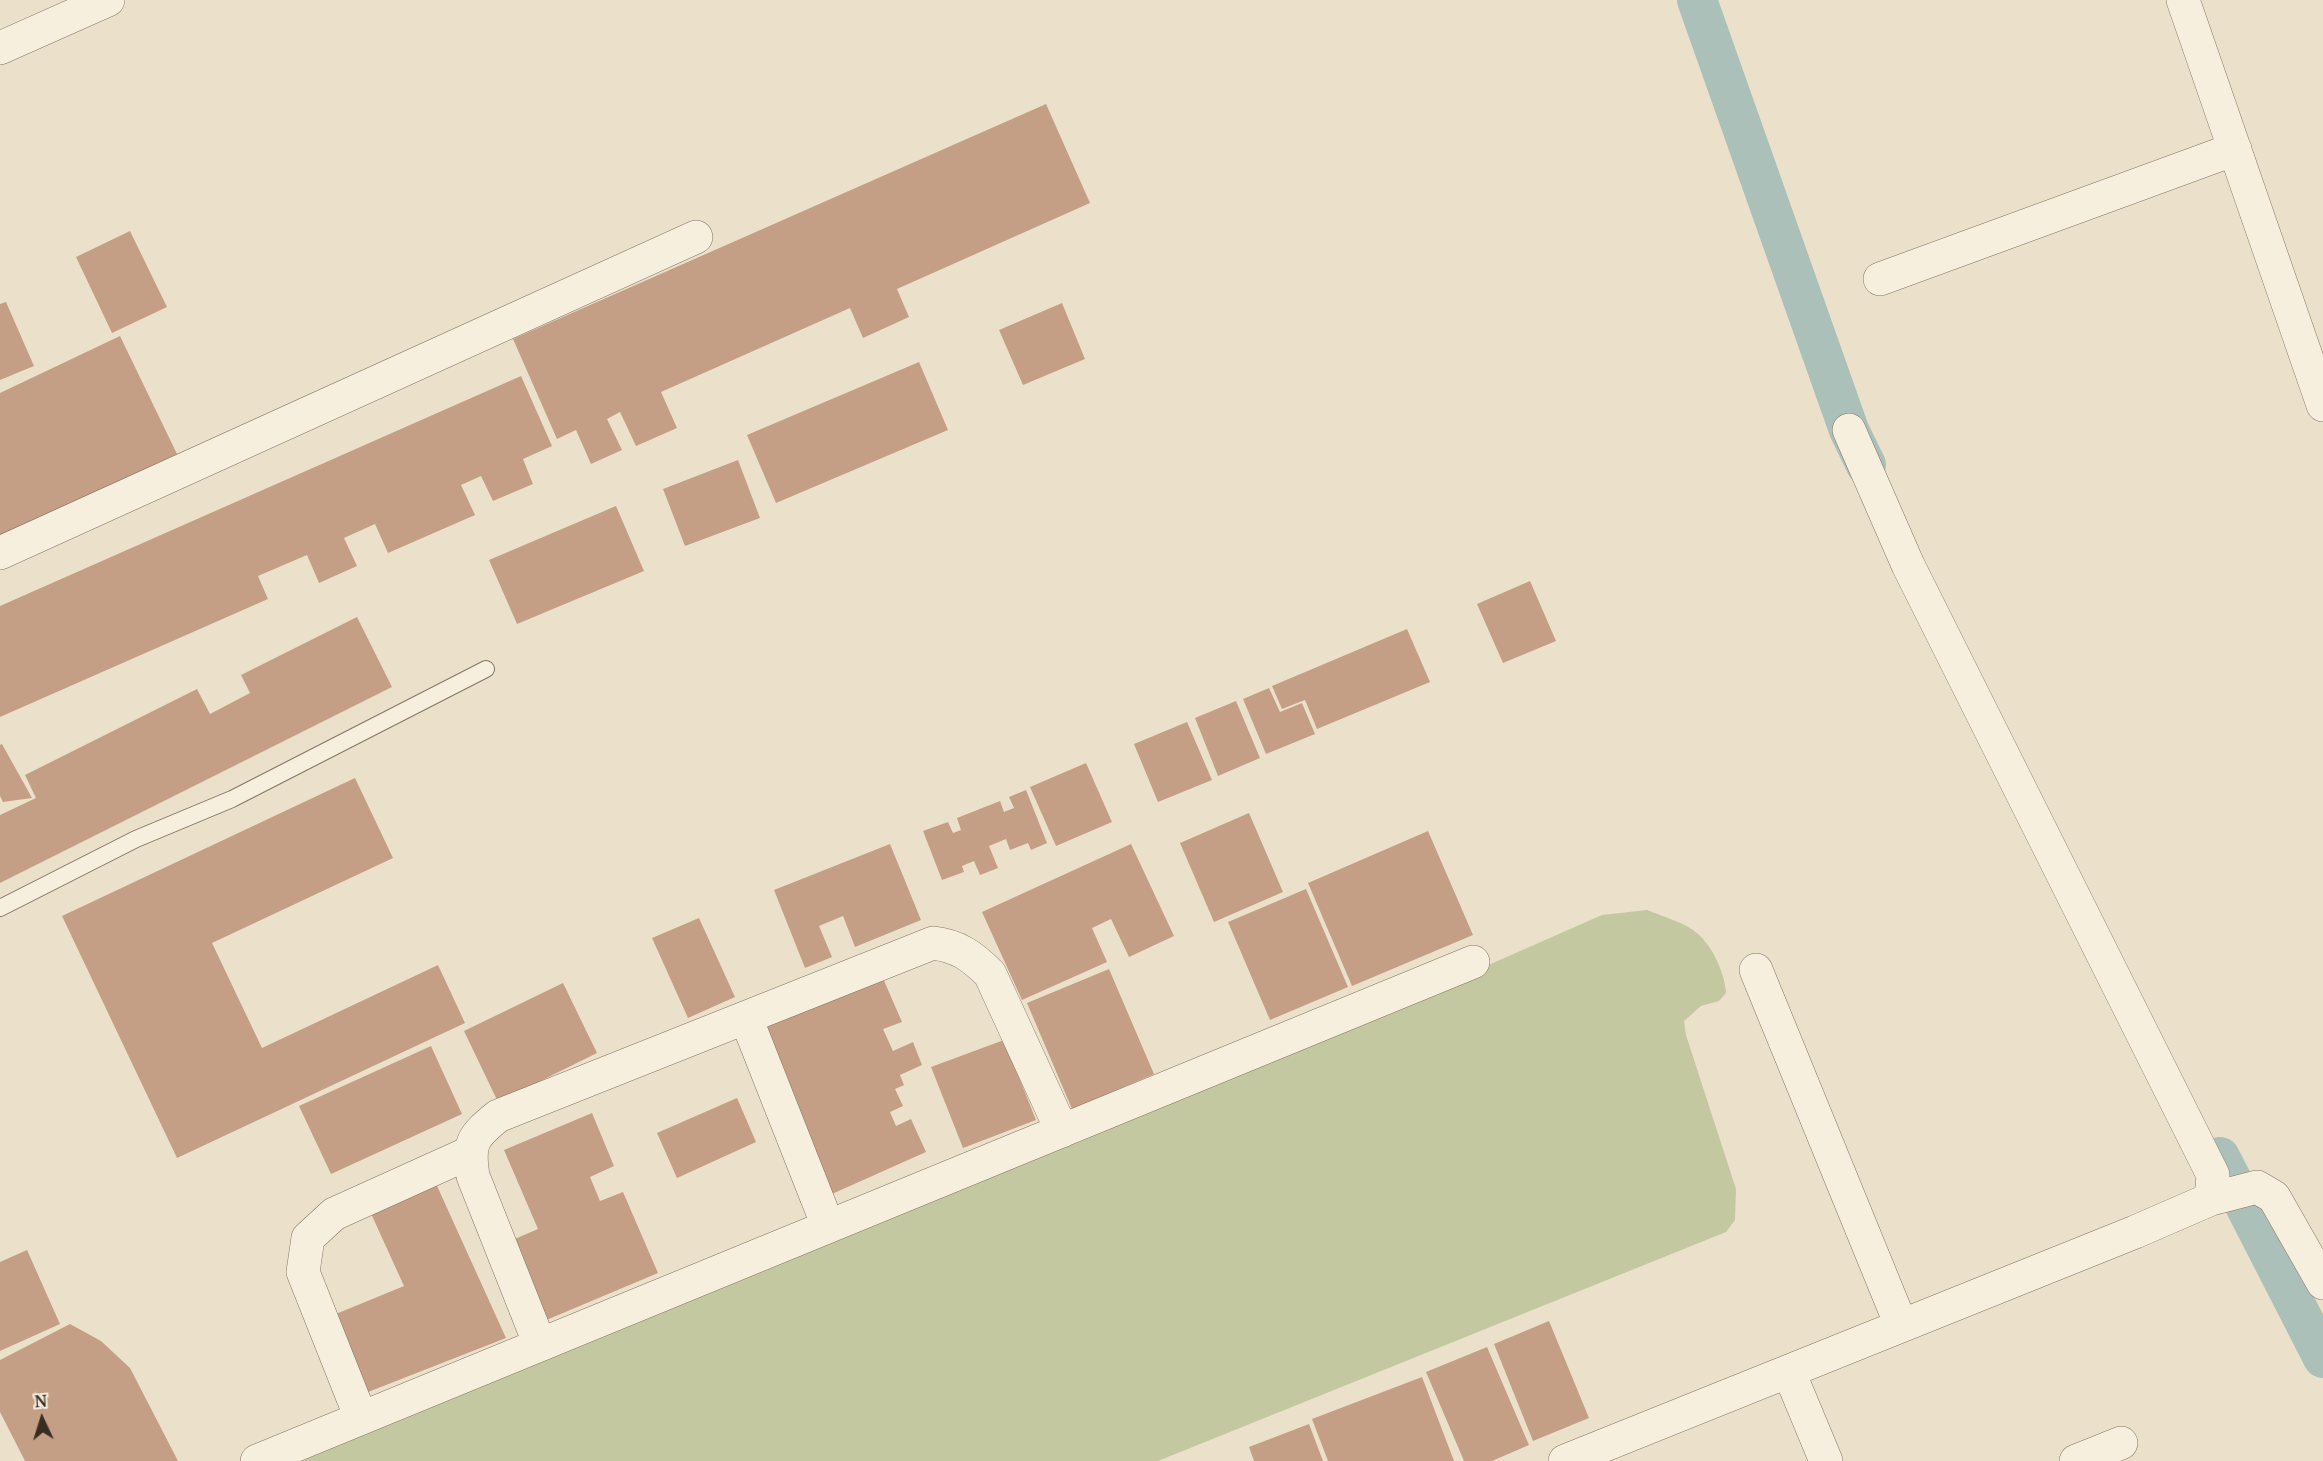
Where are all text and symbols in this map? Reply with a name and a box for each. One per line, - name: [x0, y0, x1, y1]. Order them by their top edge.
- north arrow: [12, 1389, 72, 1449]
- text: N: [34, 1390, 48, 1412]

